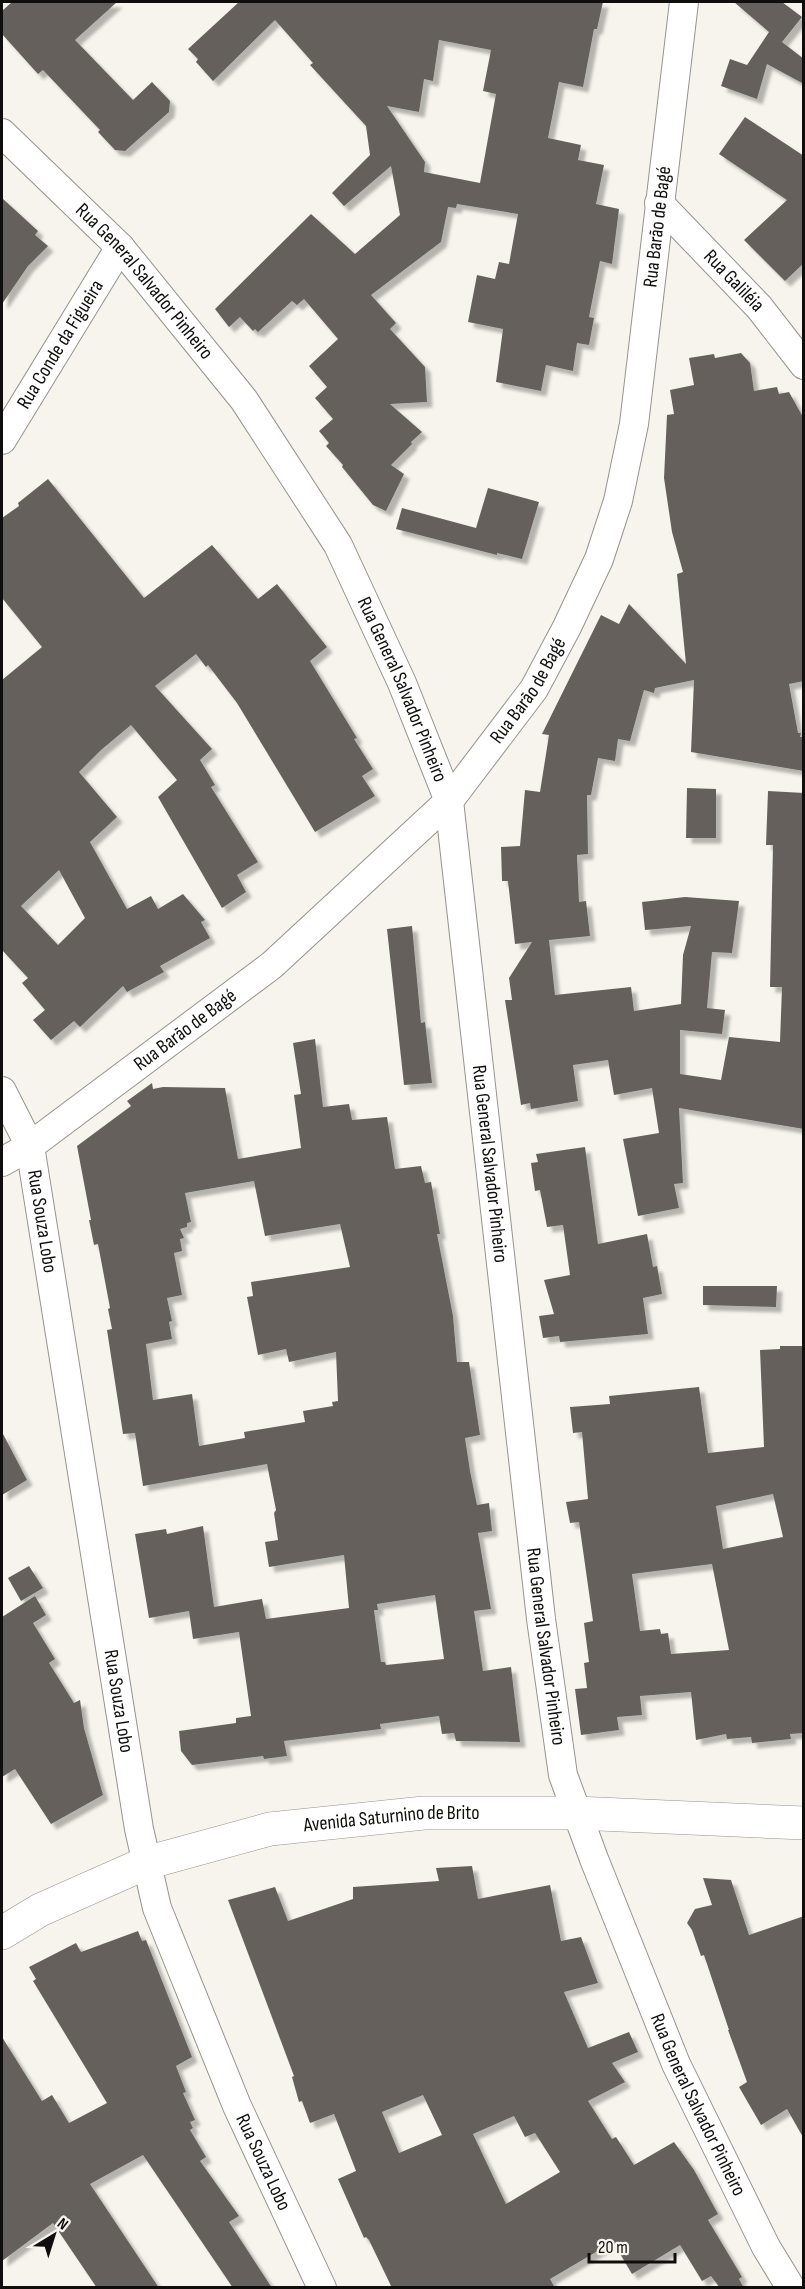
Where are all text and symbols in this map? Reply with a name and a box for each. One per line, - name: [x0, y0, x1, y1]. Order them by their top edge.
- street label: Rua Barão de Bagé: [638, 165, 676, 289]
- street label: Rua General Salvador Pinheiro: [70, 198, 218, 364]
- street label: Rua Galiléia: [698, 245, 769, 317]
- street label: Rua Conde da Figueira: [12, 276, 109, 413]
- street label: Rua General Salvador Pinheiro: [352, 593, 452, 785]
- street label: Rua Barão de Bagé: [485, 633, 571, 748]
- street label: Rua Barão de Bagé: [129, 984, 241, 1076]
- street label: Rua General Salvador Pinheiro: [467, 1064, 513, 1264]
- street label: Rua Souza Lobo: [22, 1168, 62, 1275]
- street label: Rua General Salvador Pinheiro: [521, 1547, 571, 1747]
- street label: Rua Souza Lobo: [99, 1648, 139, 1754]
- street label: Avenida Saturnino de Brito: [301, 1801, 480, 1838]
- street label: Rua General Salvador Pinheiro: [645, 2010, 751, 2200]
- street label: Rua Souza Lobo: [230, 2110, 296, 2214]
- north arrow: [24, 2205, 84, 2265]
- text: N: [53, 2214, 72, 2234]
- scale bar: [589, 2226, 674, 2264]
- text: 20 m: [598, 2237, 628, 2258]

